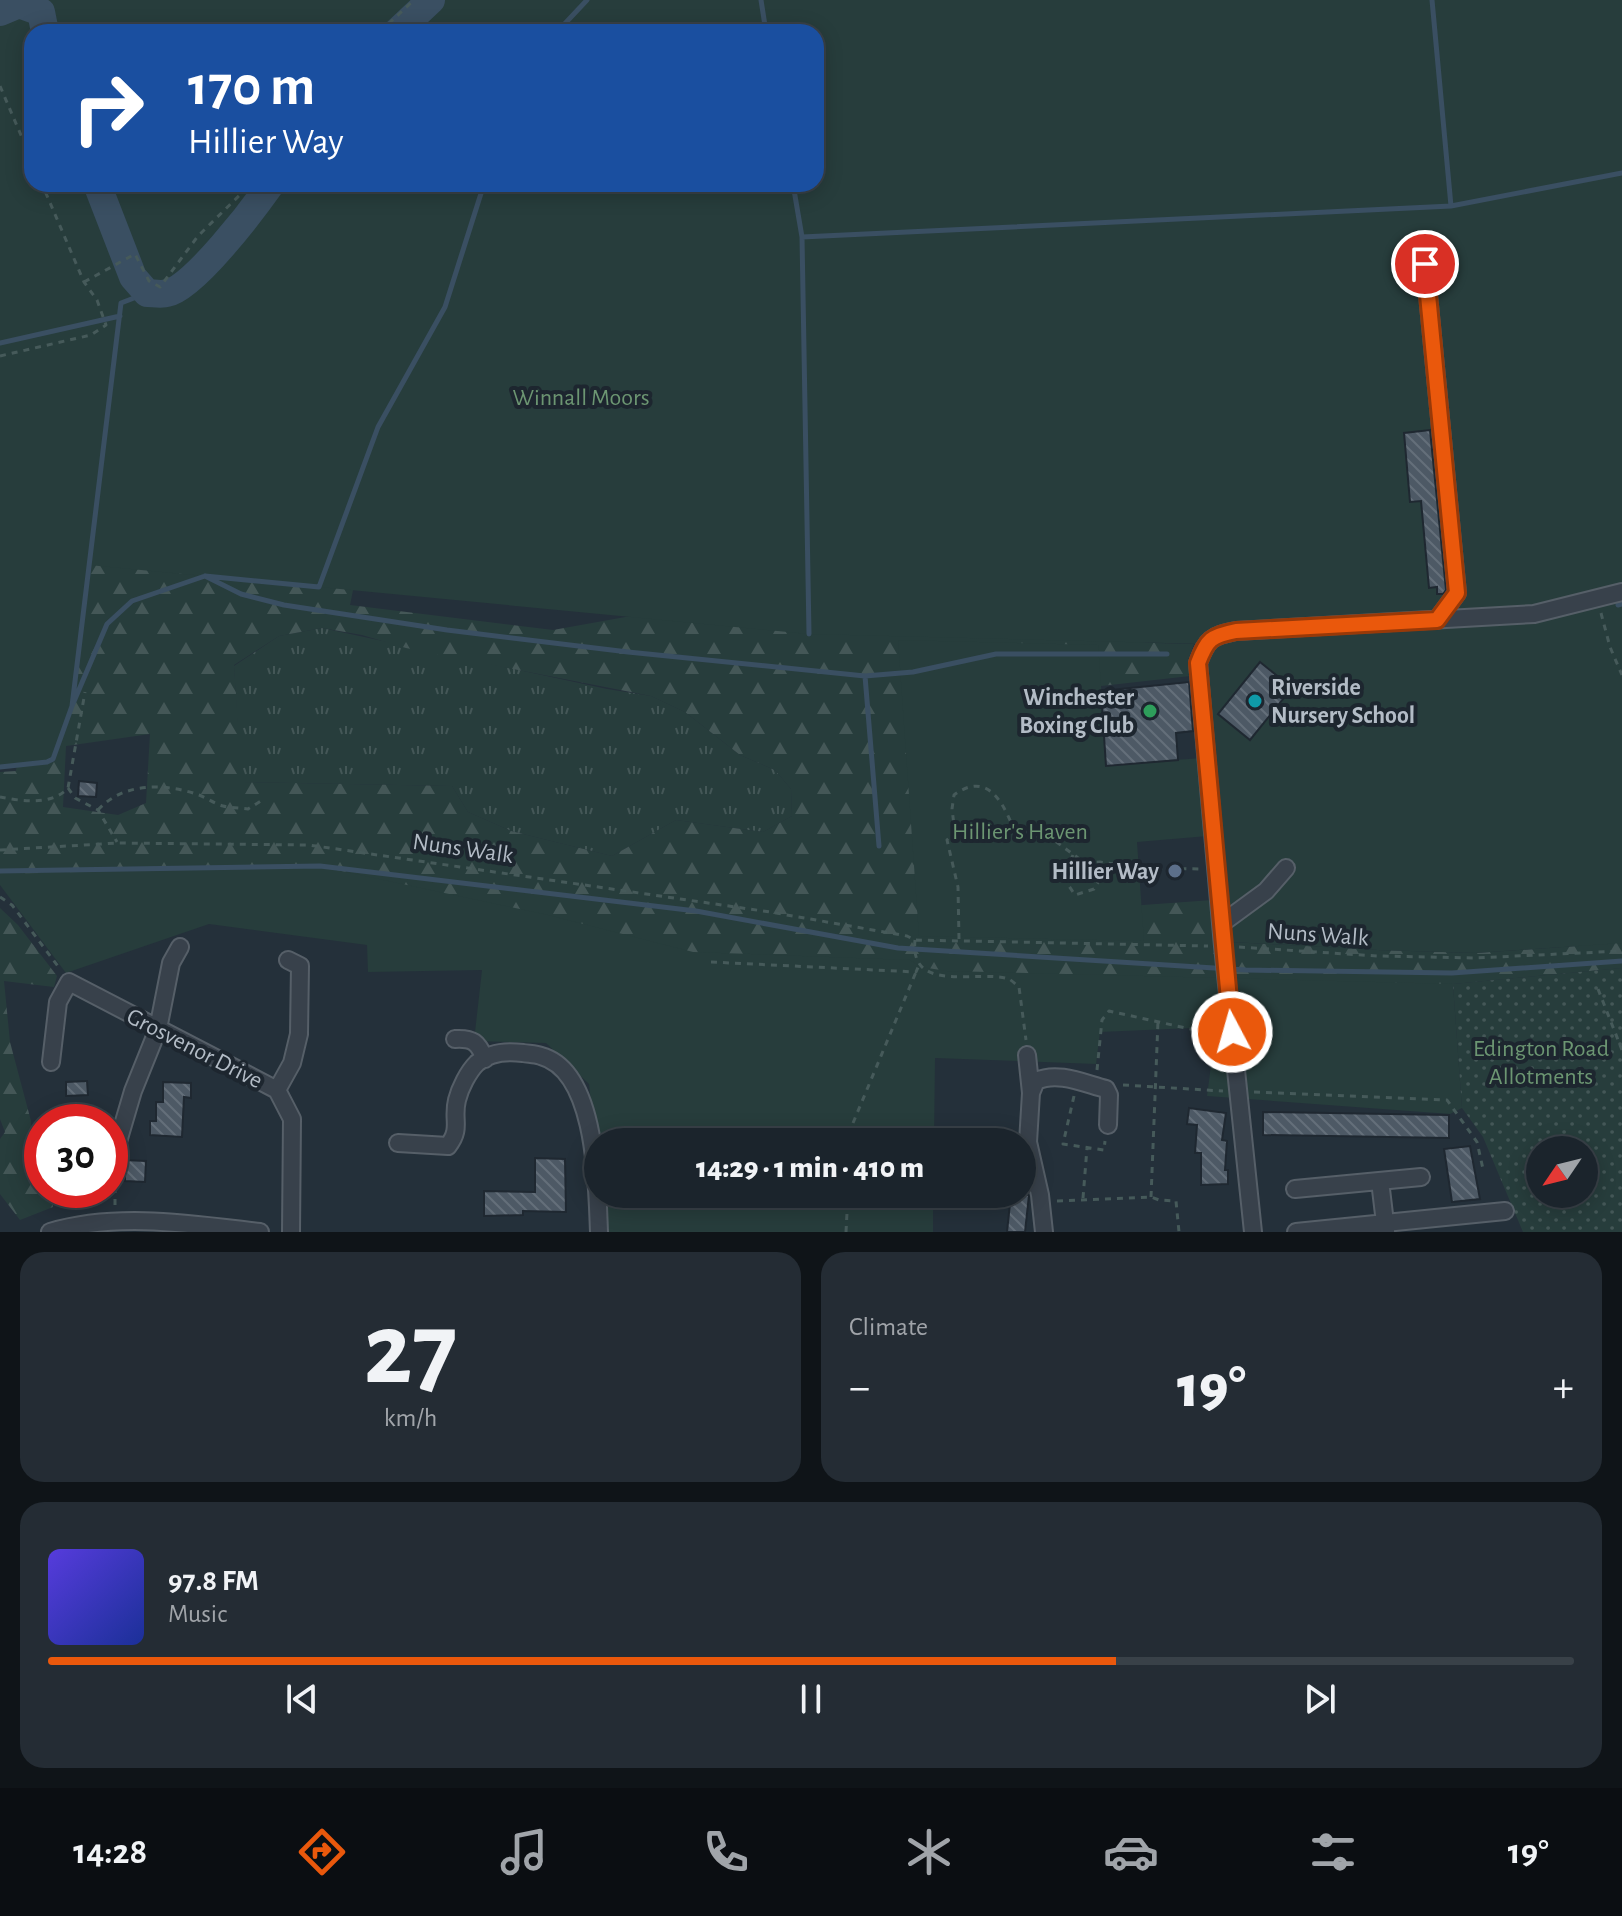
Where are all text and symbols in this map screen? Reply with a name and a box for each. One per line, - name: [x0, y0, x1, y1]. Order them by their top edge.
- icon: right: [56, 56, 160, 160]
- text: 170 m: [188, 59, 315, 115]
- text: Hillier Way: [188, 124, 344, 160]
- pin: [1391, 230, 1459, 298]
- icon: arrive: [1403, 242, 1447, 286]
- park label: Winnall Moors: [512, 386, 650, 410]
- place label: Riverside Nursery School: [1271, 676, 1415, 728]
- place label: Winchester Boxing Club: [1019, 686, 1135, 738]
- marker: Riverside Nursery School: [1246, 692, 1264, 710]
- marker: Winchester Boxing Club: [1141, 702, 1159, 720]
- park label: Hillier's Haven: [952, 820, 1088, 844]
- street label: Nuns Walk: [411, 830, 515, 868]
- place label: Hillier Way: [1051, 860, 1159, 884]
- marker: Hillier Way: [1166, 862, 1184, 880]
- street label: Nuns Walk: [1266, 919, 1369, 951]
- position arrow: [1190, 990, 1274, 1074]
- street label: Grosvenor Drive: [123, 1004, 266, 1093]
- park label: Edington Road Allotments: [1473, 1037, 1609, 1089]
- speed limit sign: 30: [24, 1104, 128, 1208]
- north arrow: [1526, 1136, 1598, 1208]
- map controls: [1526, 1136, 1598, 1208]
- text: 14:29 · 1 min · 410 m: [696, 1153, 924, 1183]
- text: 27: [364, 1299, 457, 1403]
- text: Climate: [849, 1314, 928, 1340]
- text: 19°: [1177, 1358, 1246, 1418]
- text: −: [849, 1366, 870, 1410]
- text: +: [1553, 1366, 1574, 1410]
- text: km/h: [384, 1405, 437, 1431]
- text: 97.8 FM: [168, 1566, 259, 1596]
- text: Music: [168, 1601, 227, 1627]
- icon: previous: [280, 1677, 324, 1721]
- icon: pause: [789, 1677, 833, 1721]
- icon: next: [1298, 1677, 1342, 1721]
- icon: directions: [294, 1824, 350, 1880]
- icon: music: [496, 1824, 552, 1880]
- icon: phone: [698, 1824, 754, 1880]
- icon: climate: [901, 1824, 957, 1880]
- icon: car: [1103, 1824, 1159, 1880]
- icon: filters: [1305, 1824, 1361, 1880]
- text: 14:28: [73, 1834, 147, 1870]
- text: 19°: [1508, 1834, 1549, 1870]

